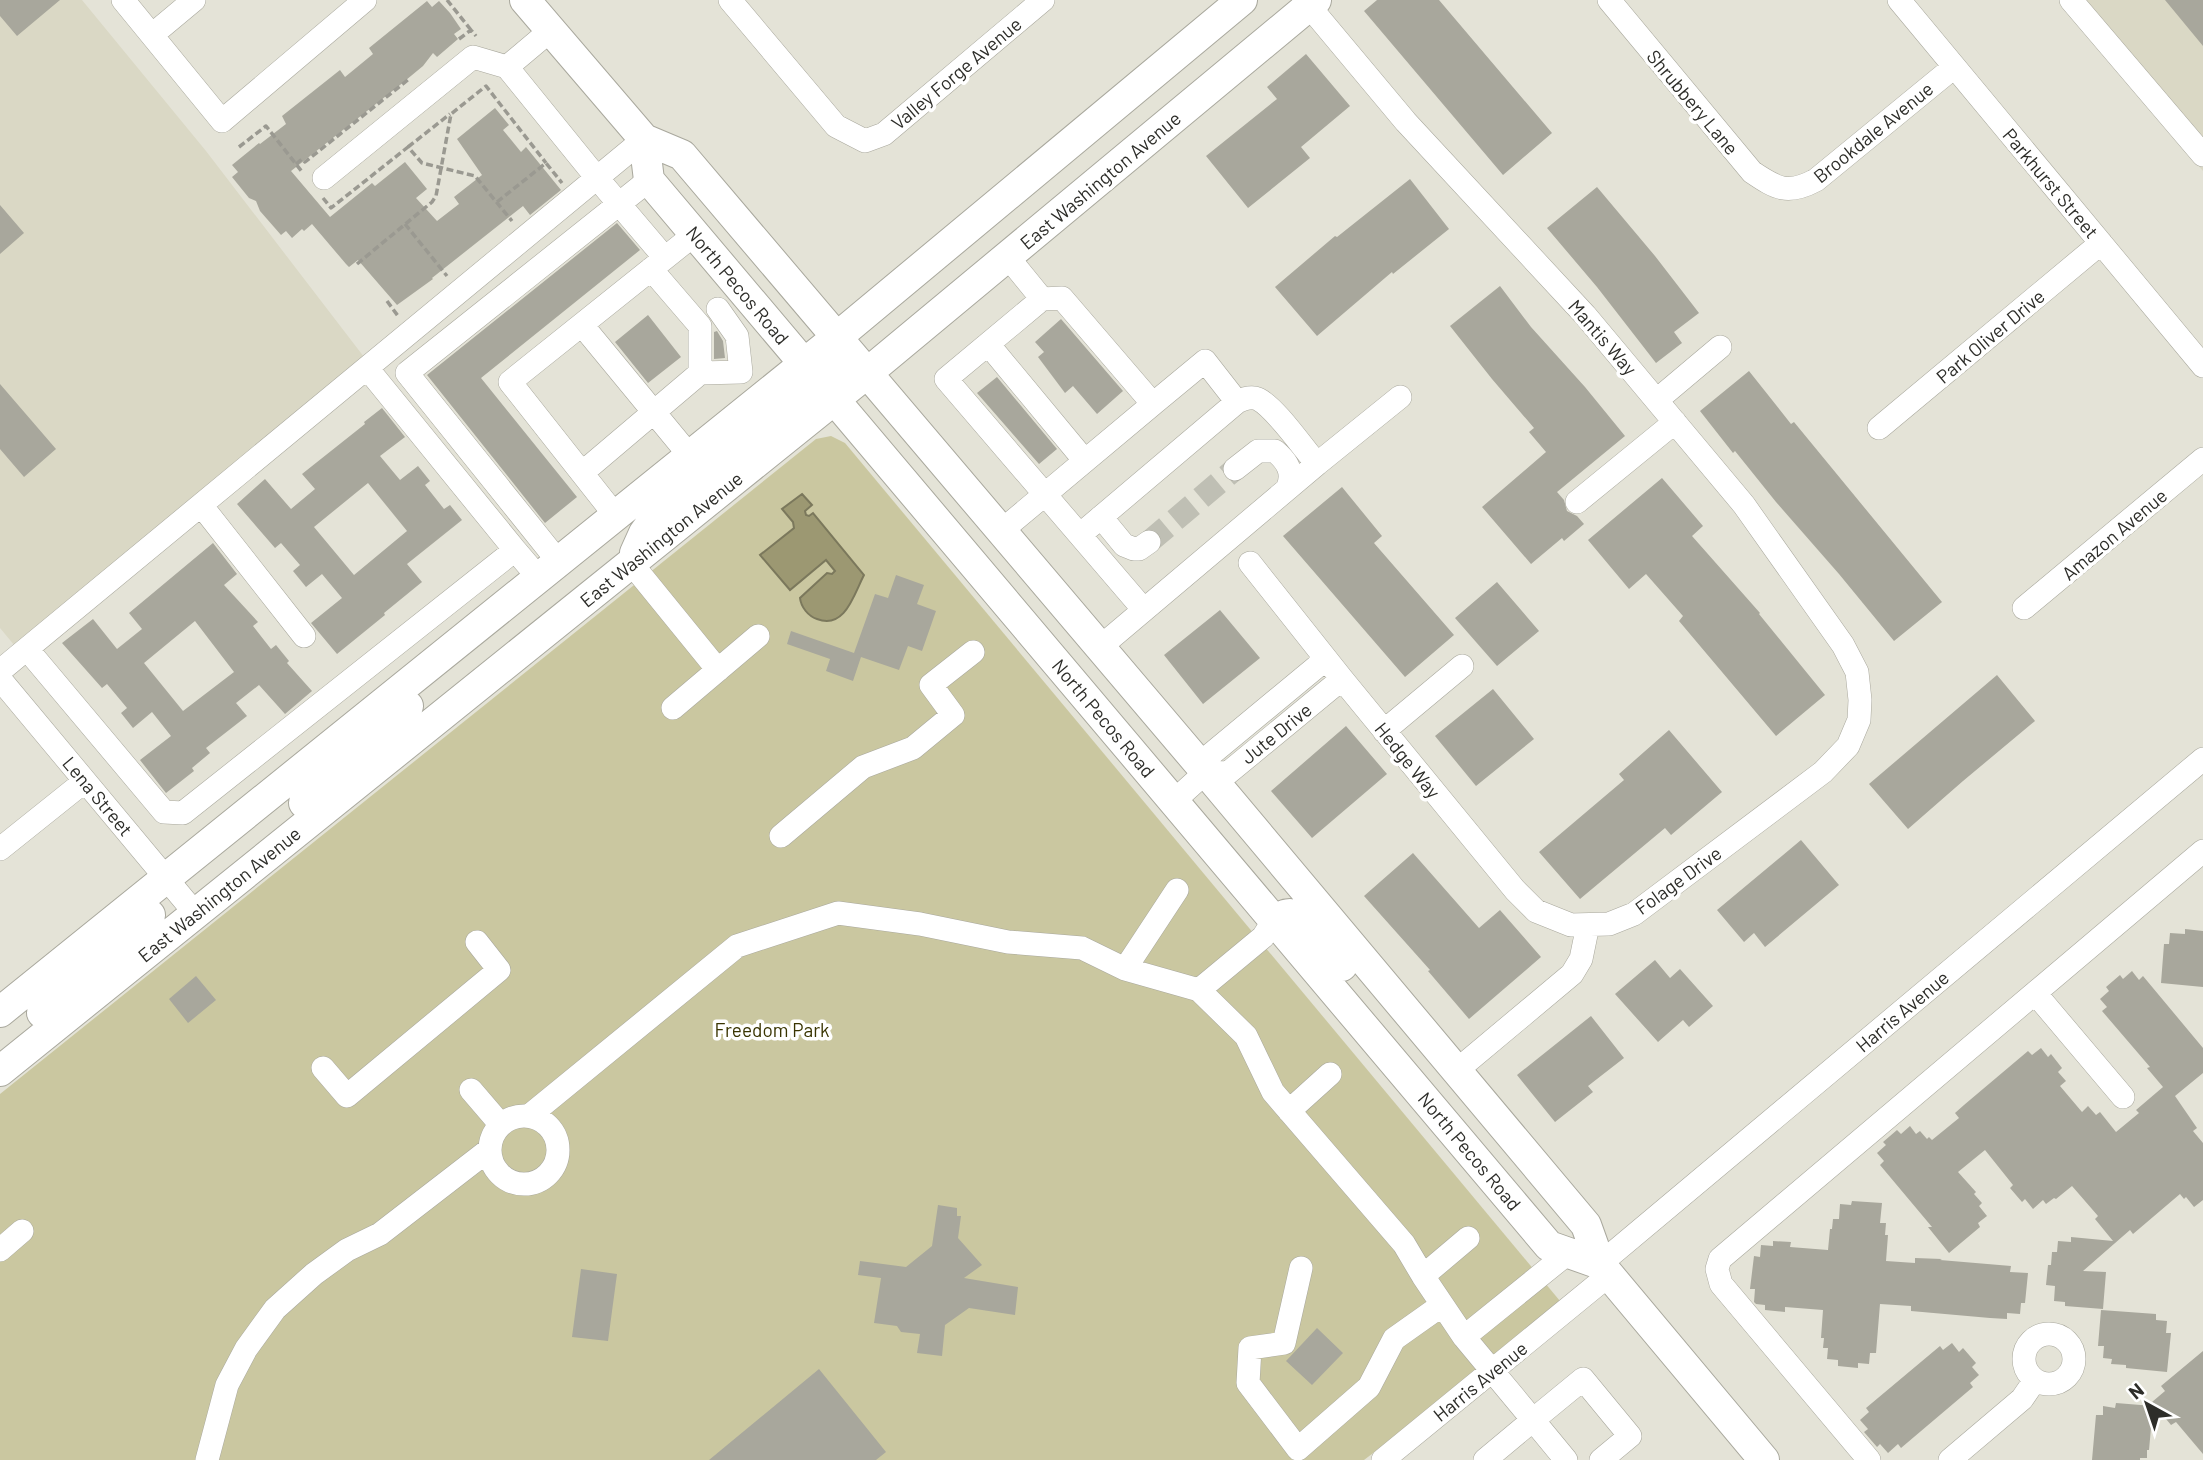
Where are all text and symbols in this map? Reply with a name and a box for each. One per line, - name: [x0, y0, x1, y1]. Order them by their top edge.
- street label: Valley Forge Avenue: [886, 12, 1026, 134]
- street label: Shrubbery Lane: [1642, 45, 1744, 159]
- street label: Brookdale Avenue: [1808, 77, 1938, 187]
- street label: East Washington Avenue: [1015, 106, 1185, 254]
- street label: Parkhurst Street: [1998, 123, 2104, 243]
- street label: North Pecos Road: [682, 221, 794, 349]
- street label: Park Oliver Drive: [1931, 284, 2049, 388]
- street label: Mantis Way: [1564, 295, 1642, 380]
- street label: East Washington Avenue: [575, 466, 747, 612]
- street label: Amazon Avenue: [2057, 483, 2171, 585]
- street label: North Pecos Road: [1048, 654, 1160, 782]
- street label: Jute Drive: [1236, 698, 1316, 768]
- street label: Hedge Way: [1370, 717, 1446, 803]
- street label: Lena Street: [58, 752, 138, 840]
- street label: East Washington Avenue: [133, 821, 305, 967]
- street label: Folage Drive: [1630, 841, 1726, 919]
- street label: Harris Avenue: [1851, 966, 1953, 1056]
- park label: Freedom Park: [714, 1018, 830, 1041]
- street label: North Pecos Road: [1414, 1087, 1526, 1215]
- street label: Harris Avenue: [1428, 1336, 1532, 1426]
- north arrow: [2112, 1369, 2182, 1439]
- text: N: [2124, 1378, 2148, 1403]

